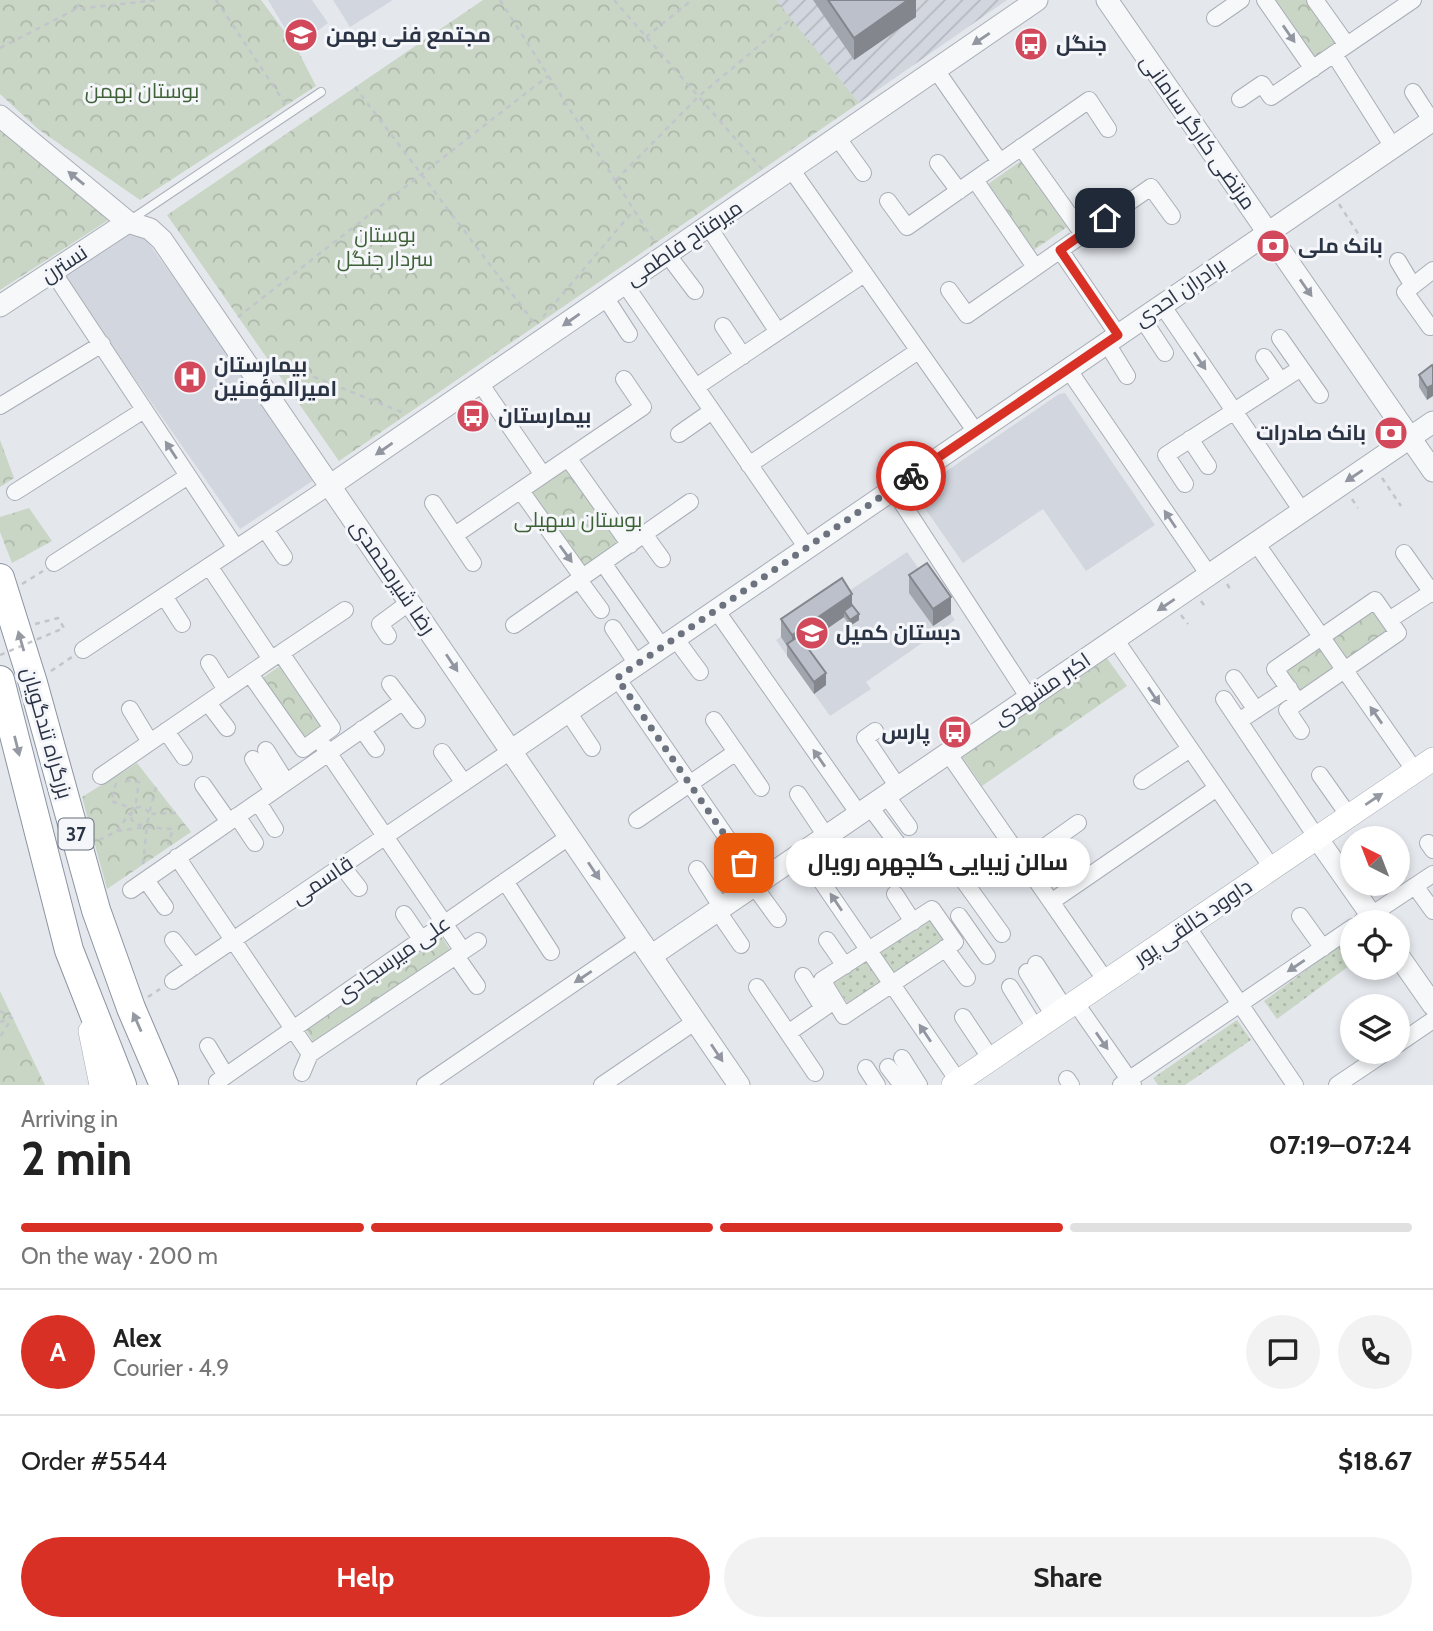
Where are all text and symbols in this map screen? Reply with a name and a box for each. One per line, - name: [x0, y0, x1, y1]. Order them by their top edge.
- school or university icon: مجتمع فنی بهمن: [282, 16, 320, 54]
- place label: مجتمع فنی بهمن: [326, 22, 491, 49]
- bus stop icon: جنگل: [1012, 25, 1050, 63]
- one-way arrow: [1282, 25, 1296, 43]
- place label: جنگل: [1056, 31, 1107, 56]
- one-way arrow: [972, 32, 990, 46]
- street label: مرتضی کارگر سامانی: [1135, 49, 1261, 215]
- park label: بوستان بهمن: [85, 78, 199, 104]
- one-way arrow: [68, 170, 86, 185]
- pin: [1075, 188, 1135, 248]
- street label: میرفتاح فاطمی: [621, 194, 748, 292]
- icon: home: [1086, 199, 1124, 237]
- park label: بوستان سردار جنگل: [337, 222, 433, 272]
- bank icon: بانک ملی: [1254, 227, 1292, 265]
- place label: بانک ملی: [1298, 233, 1383, 258]
- street label: نسترن: [36, 239, 92, 289]
- street label: برادران احدی: [1129, 252, 1231, 332]
- one-way arrow: [1299, 279, 1313, 297]
- one-way arrow: [562, 313, 580, 327]
- place label: بیمارستان امیرالمؤمنین: [214, 352, 337, 402]
- one-way arrow: [1193, 352, 1207, 370]
- hospital icon: بیمارستان امیرالمؤمنین: [171, 358, 209, 396]
- bus stop icon: بیمارستان: [454, 397, 492, 435]
- place label: بیمارستان: [498, 403, 591, 428]
- bank icon: بانک صادرات: [1372, 414, 1410, 452]
- place label: بانک صادرات: [1256, 420, 1366, 445]
- one-way arrow: [165, 441, 178, 460]
- courier: [876, 441, 946, 511]
- one-way arrow: [374, 442, 393, 455]
- icon: bike: [892, 457, 930, 495]
- one-way arrow: [1345, 469, 1363, 483]
- park label: بوستان سهیلی: [514, 507, 642, 533]
- one-way arrow: [1163, 510, 1177, 528]
- street label: رضا شیرمحمدی: [345, 514, 441, 640]
- one-way arrow: [559, 545, 573, 563]
- one-way arrow: [1156, 598, 1176, 611]
- school or university icon: دبستان کمیل: [793, 614, 831, 652]
- place label: دبستان کمیل: [836, 620, 961, 645]
- one-way arrow: [15, 630, 26, 652]
- street label: اکبر مشهدی: [989, 647, 1095, 731]
- one-way arrow: [445, 654, 459, 672]
- street label: بزرگراه تندگویان: [16, 664, 78, 802]
- one-way arrow: [1147, 686, 1160, 705]
- one-way arrow: [1369, 706, 1383, 724]
- bus stop icon: پارس: [936, 713, 974, 751]
- place label: پارس: [882, 719, 930, 747]
- one-way arrow: [12, 735, 23, 757]
- one-way arrow: [812, 749, 826, 767]
- one-way arrow: [1365, 792, 1383, 806]
- road number: 37: [58, 818, 94, 849]
- north arrow: [1340, 826, 1410, 896]
- map controls: [1340, 826, 1410, 1064]
- pin: [714, 833, 774, 893]
- callout: سالن زیبایی گلچهره رویال: [786, 838, 1090, 888]
- icon: bag: [725, 844, 763, 882]
- text: سالن زیبایی گلچهره رویال: [808, 848, 1068, 876]
- street label: قاسمی: [286, 850, 358, 910]
- one-way arrow: [587, 862, 601, 880]
- street label: داوود خالقی پور: [1128, 873, 1258, 973]
- one-way arrow: [829, 893, 843, 911]
- street label: علی میرسجادی: [331, 910, 455, 1008]
- button: locate: [1340, 910, 1410, 980]
- one-way arrow: [1287, 959, 1305, 973]
- one-way arrow: [574, 970, 592, 984]
- button: layers: [1340, 994, 1410, 1064]
- one-way arrow: [131, 1012, 142, 1033]
- one-way arrow: [918, 1024, 932, 1042]
- one-way arrow: [1095, 1032, 1109, 1050]
- one-way arrow: [710, 1043, 723, 1062]
- text: Arriving in: [21, 1105, 118, 1133]
- text: 07:19–07:24: [1269, 1129, 1412, 1161]
- text: 2 min: [21, 1131, 132, 1187]
- text: On the way · 200 m: [21, 1242, 218, 1270]
- button: chat: [1246, 1315, 1320, 1389]
- button: phone: [1338, 1315, 1412, 1389]
- text: Alex: [113, 1322, 162, 1354]
- text: A: [50, 1336, 66, 1368]
- text: Courier · 4.9: [113, 1354, 229, 1382]
- text: Order #5544: [21, 1445, 167, 1477]
- text: $18.67: [1338, 1445, 1412, 1477]
- button: Help: [21, 1537, 710, 1617]
- button: Share: [724, 1537, 1412, 1617]

